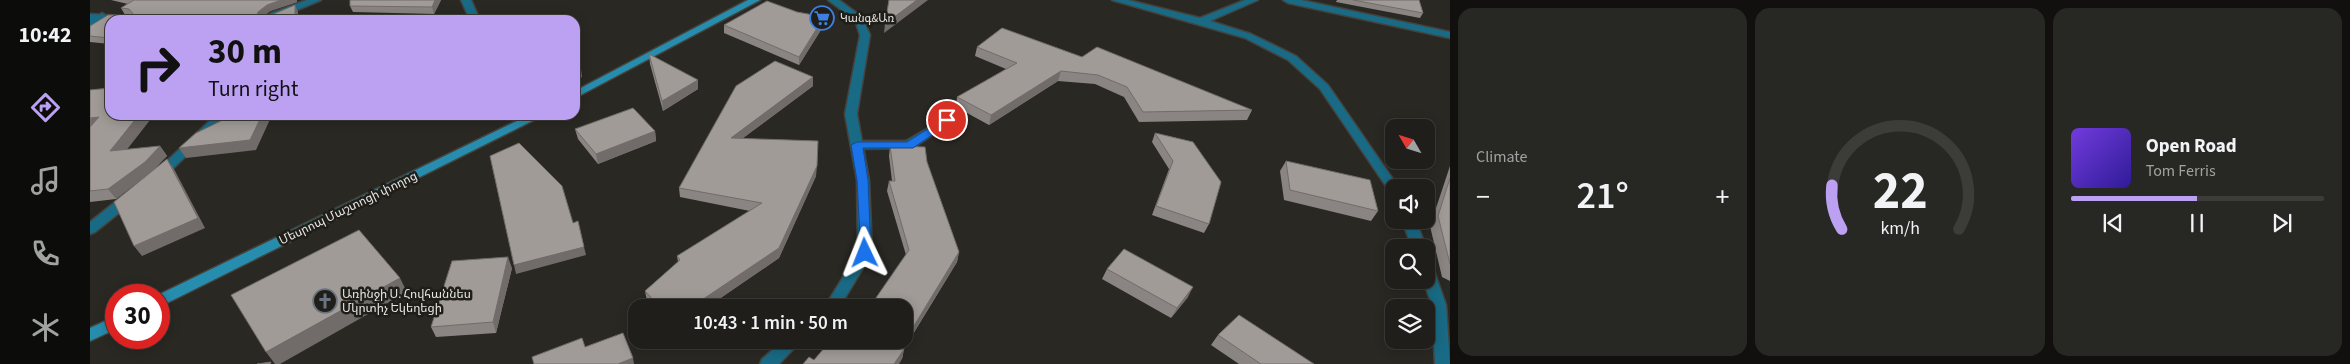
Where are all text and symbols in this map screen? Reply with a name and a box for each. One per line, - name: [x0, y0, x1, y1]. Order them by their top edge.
- supermarket icon: Կանգ&Առ: [809, 5, 835, 31]
- place label: Կանգ&Առ: [840, 11, 894, 26]
- text: 10:42: [18, 19, 72, 51]
- text: 30 m: [208, 27, 282, 77]
- icon: right: [125, 35, 190, 100]
- text: Turn right: [208, 73, 298, 105]
- icon: directions: [28, 90, 63, 125]
- pin: [926, 99, 968, 141]
- icon: arrive: [933, 106, 961, 134]
- north arrow: [1385, 119, 1435, 169]
- map controls: [1385, 119, 1435, 349]
- text: Open Road: [2146, 133, 2237, 160]
- text: Climate: [1476, 146, 1527, 168]
- text: 22: [1873, 155, 1927, 229]
- text: Tom Ferris: [2146, 160, 2216, 182]
- icon: music: [28, 163, 63, 198]
- street label: Մեսրոպ Մաշտոցի փողոց: [276, 168, 420, 249]
- text: 21°: [1577, 169, 1629, 223]
- text: −: [1476, 177, 1490, 217]
- text: +: [1715, 177, 1729, 217]
- button: sound: [1385, 179, 1435, 229]
- icon: previous: [2099, 209, 2127, 237]
- icon: pause: [2183, 209, 2211, 237]
- icon: next: [2268, 209, 2296, 237]
- text: km/h: [1880, 216, 1920, 241]
- position arrow: [838, 226, 890, 278]
- icon: phone: [28, 236, 63, 271]
- button: search: [1385, 239, 1435, 289]
- speed limit sign: 30: [105, 284, 170, 349]
- place label: Առինջի Ս. Հովհաննես Մկրտիչ Եկեղեցի: [342, 286, 471, 317]
- church icon: Առինջի Ս. Հովհաննես Մկրտիչ Եկեղեցի: [312, 288, 338, 314]
- button: layers: [1385, 299, 1435, 349]
- icon: climate: [28, 310, 63, 345]
- text: 10:43 · 1 min · 50 m: [693, 310, 848, 337]

